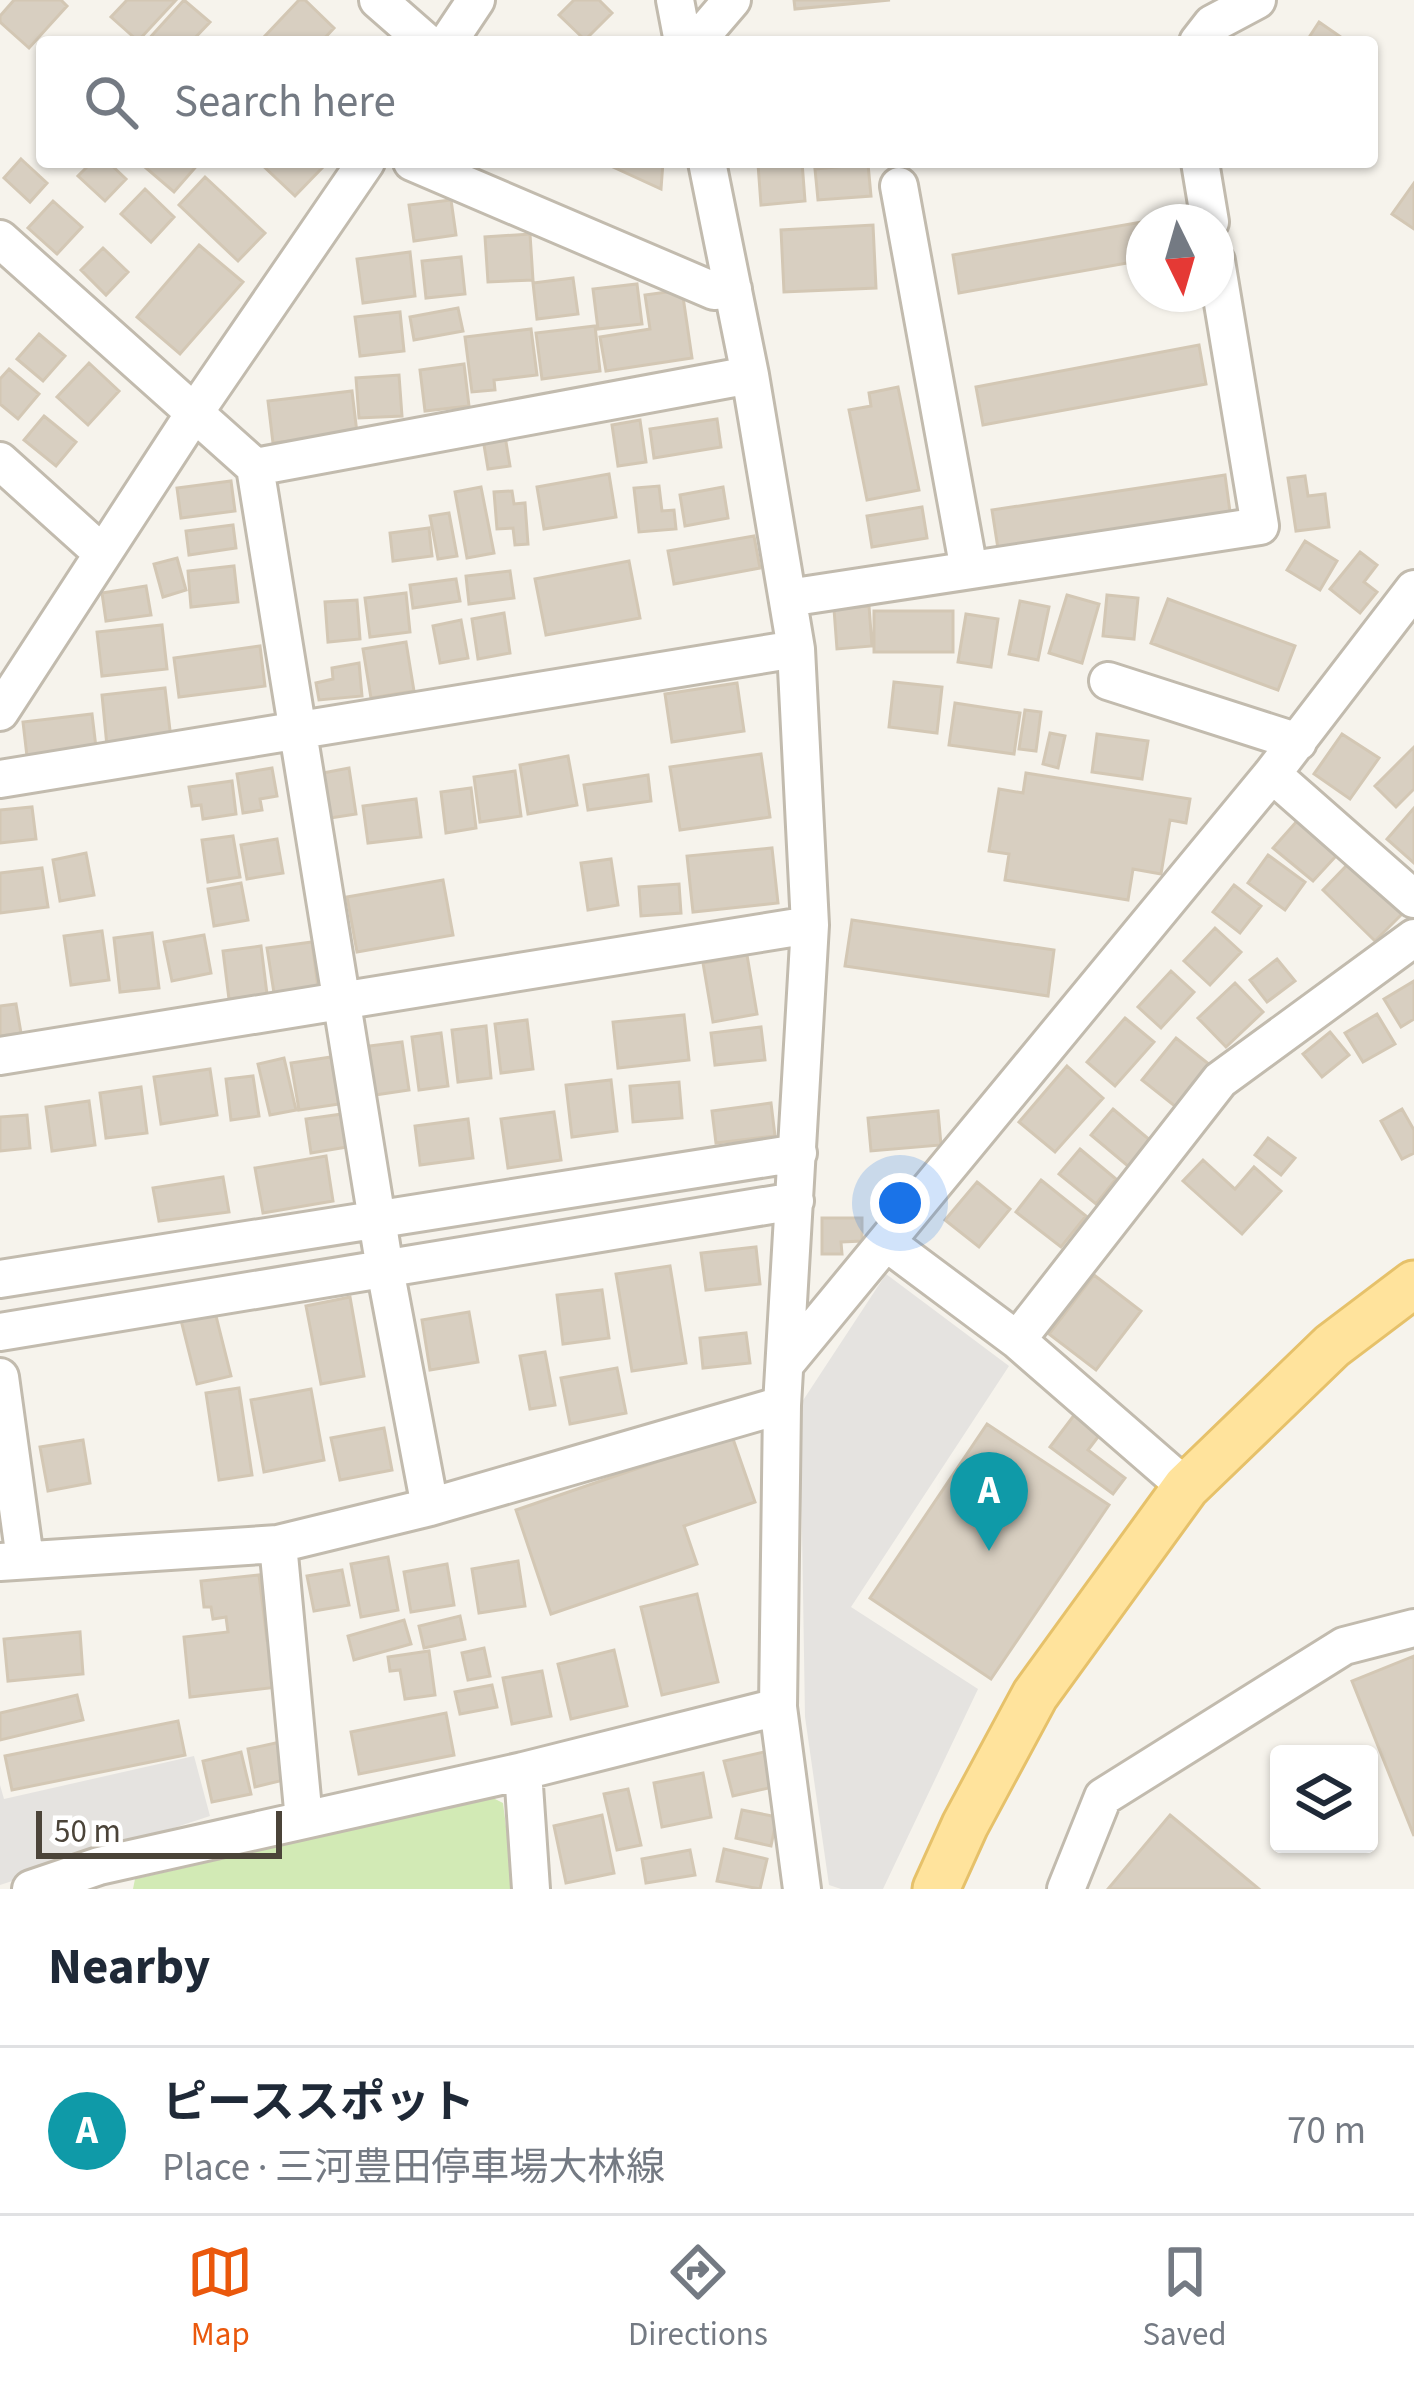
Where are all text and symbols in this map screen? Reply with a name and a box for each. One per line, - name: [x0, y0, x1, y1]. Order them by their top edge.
- search box: [36, 36, 1378, 168]
- icon: search: [78, 69, 144, 135]
- text: Search here: [174, 70, 396, 134]
- north arrow: [1126, 204, 1234, 312]
- your location: [870, 1173, 930, 1233]
- pin: A: [950, 1452, 1028, 1551]
- map controls: [1270, 1745, 1378, 1853]
- button: layers: [1270, 1745, 1378, 1853]
- scale bar: [36, 1805, 282, 1858]
- text: 50 m: [54, 1808, 121, 1855]
- text: Nearby: [48, 1931, 210, 2003]
- text: ピーススポット: [162, 2071, 475, 2135]
- text: A: [76, 2103, 98, 2159]
- text: 70 m: [1287, 2103, 1366, 2159]
- text: Place · 三河豊田停車場大林線: [162, 2140, 665, 2196]
- tab: Map: [187, 2239, 253, 2358]
- tab: Directions: [628, 2239, 768, 2358]
- tab: Saved: [1142, 2239, 1227, 2358]

